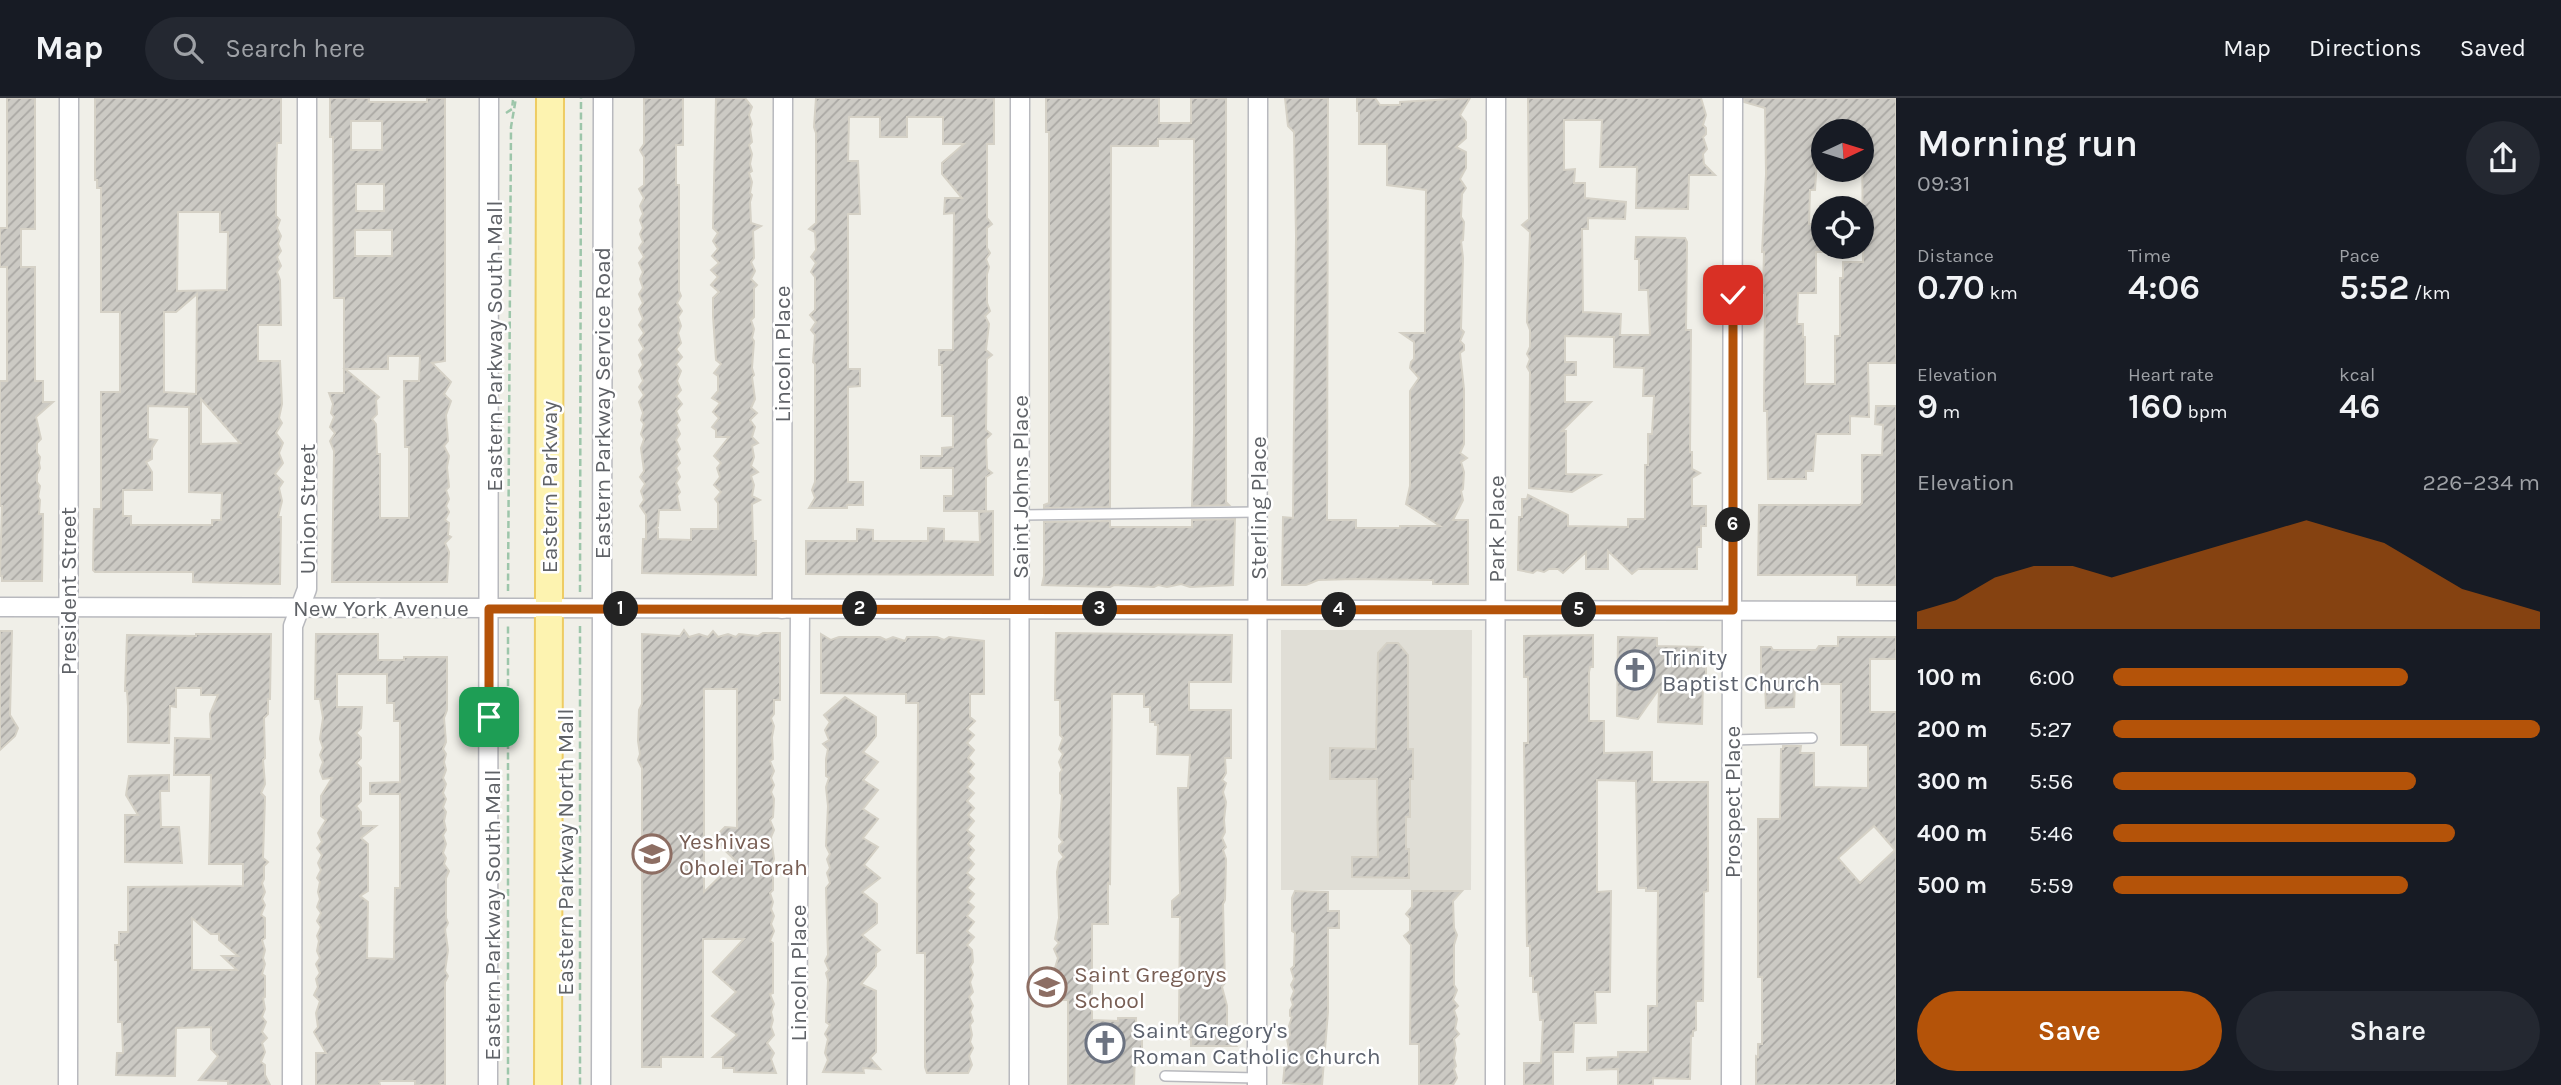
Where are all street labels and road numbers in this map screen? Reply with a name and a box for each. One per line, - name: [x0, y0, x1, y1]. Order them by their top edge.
- street label: Eastern Parkway South Mall: [481, 200, 508, 492]
- street label: Eastern Parkway Service Road: [589, 247, 616, 559]
- street label: Lincoln Place: [769, 285, 796, 423]
- street label: Saint Johns Place: [1007, 395, 1034, 579]
- street label: Eastern Parkway: [536, 400, 563, 573]
- street label: Sterling Place: [1245, 436, 1272, 580]
- street label: Union Street: [294, 443, 321, 574]
- street label: Park Place: [1483, 475, 1510, 583]
- street label: President Street: [55, 506, 82, 675]
- street label: New York Avenue: [293, 595, 469, 622]
- street label: Eastern Parkway North Mall: [552, 708, 579, 996]
- street label: Prospect Place: [1719, 726, 1746, 878]
- street label: Eastern Parkway South Mall: [479, 769, 506, 1061]
- street label: Lincoln Place: [785, 904, 812, 1042]

